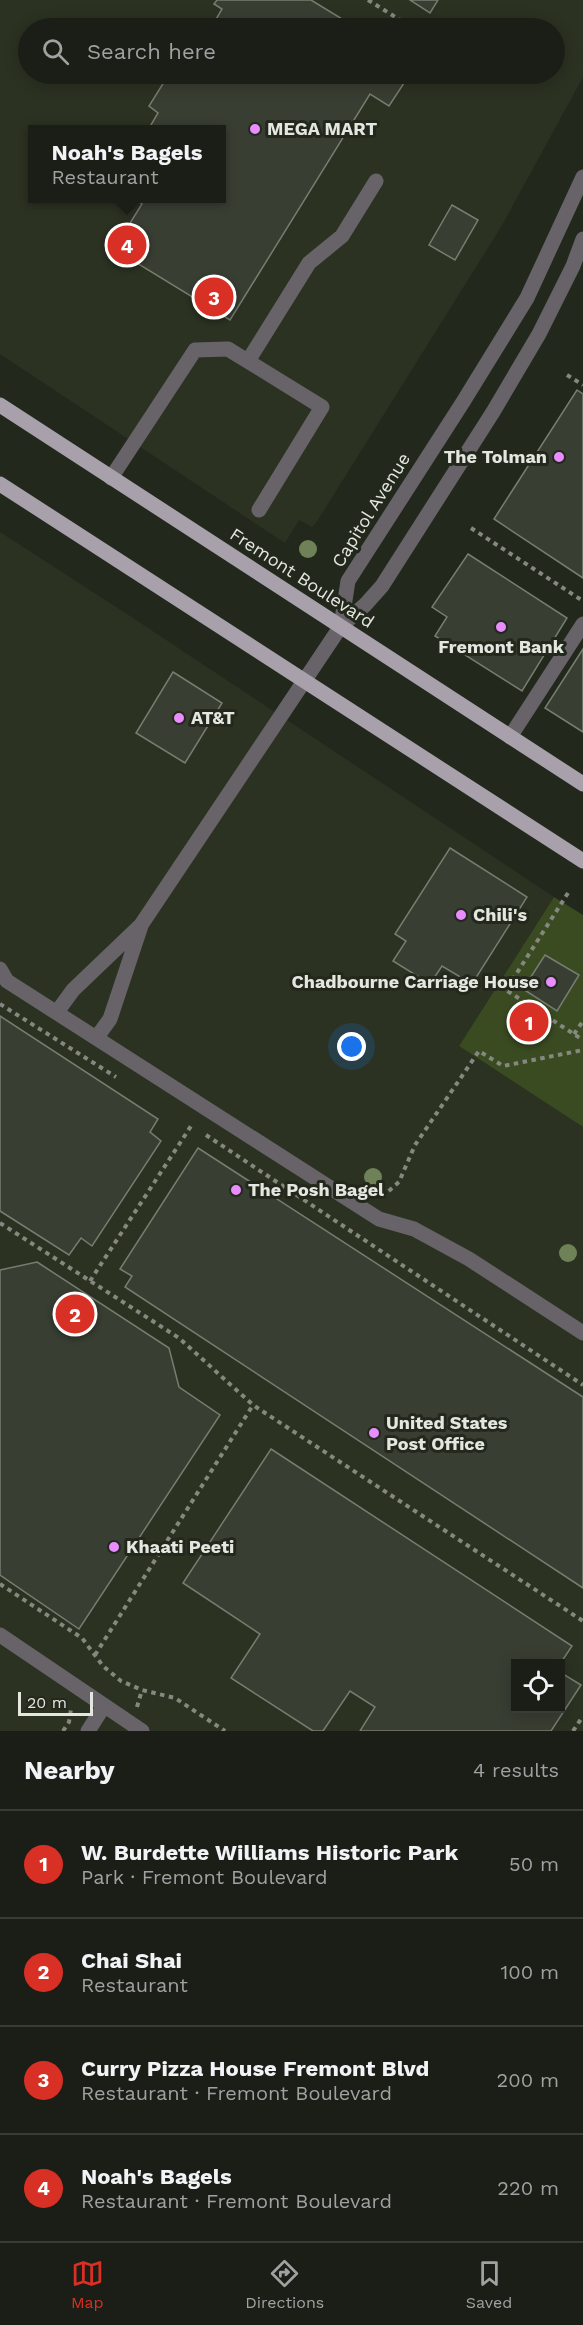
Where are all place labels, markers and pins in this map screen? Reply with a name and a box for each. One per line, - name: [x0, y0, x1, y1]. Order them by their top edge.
- place label: MEGA MART: [267, 118, 377, 139]
- marker: MEGA MART: [248, 122, 262, 136]
- pin: 4: [108, 222, 146, 268]
- pin: 3: [194, 274, 234, 320]
- place label: The Tolman: [444, 446, 547, 467]
- marker: The Tolman: [552, 450, 566, 464]
- marker: Fremont Bank: [494, 620, 508, 634]
- place label: Fremont Bank: [438, 636, 565, 657]
- place label: AT&T: [191, 707, 235, 728]
- marker: AT&T: [172, 711, 186, 725]
- place label: Chili's: [473, 904, 527, 925]
- marker: Chili's: [454, 908, 468, 922]
- place label: Chadbourne Carriage House: [292, 971, 539, 992]
- marker: Chadbourne Carriage House: [544, 975, 558, 989]
- pin: 1: [510, 1000, 548, 1044]
- place label: The Posh Bagel: [248, 1179, 384, 1200]
- marker: The Posh Bagel: [229, 1183, 243, 1197]
- pin: 2: [56, 1292, 94, 1336]
- place label: United States Post Office: [386, 1412, 508, 1454]
- marker: United States Post Office: [367, 1426, 381, 1440]
- place label: Khaati Peeti: [126, 1536, 234, 1557]
- marker: Khaati Peeti: [107, 1540, 121, 1554]

